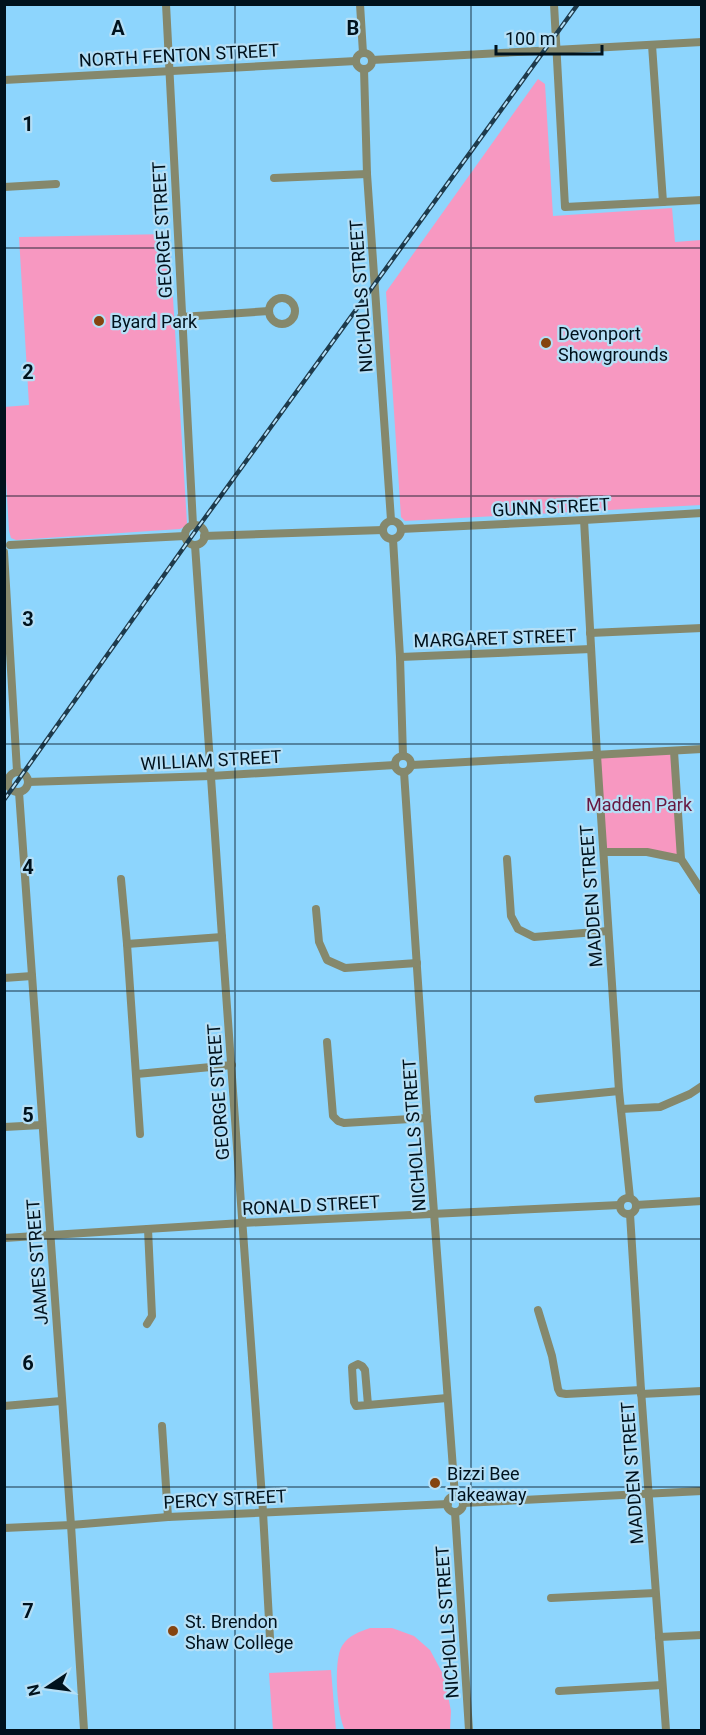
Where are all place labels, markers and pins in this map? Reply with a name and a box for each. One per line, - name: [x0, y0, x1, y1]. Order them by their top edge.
- place label: Byard Park: [111, 311, 198, 332]
- marker: Byard Park: [92, 314, 106, 328]
- place label: Devonport Showgrounds: [558, 323, 668, 365]
- marker: Devonport Showgrounds: [539, 336, 553, 350]
- place label: Bizzi Bee Takeaway: [447, 1463, 527, 1505]
- marker: Bizzi Bee Takeaway: [428, 1476, 442, 1490]
- place label: St. Brendon Shaw College: [185, 1611, 293, 1653]
- marker: St. Brendon Shaw College: [166, 1624, 180, 1638]

